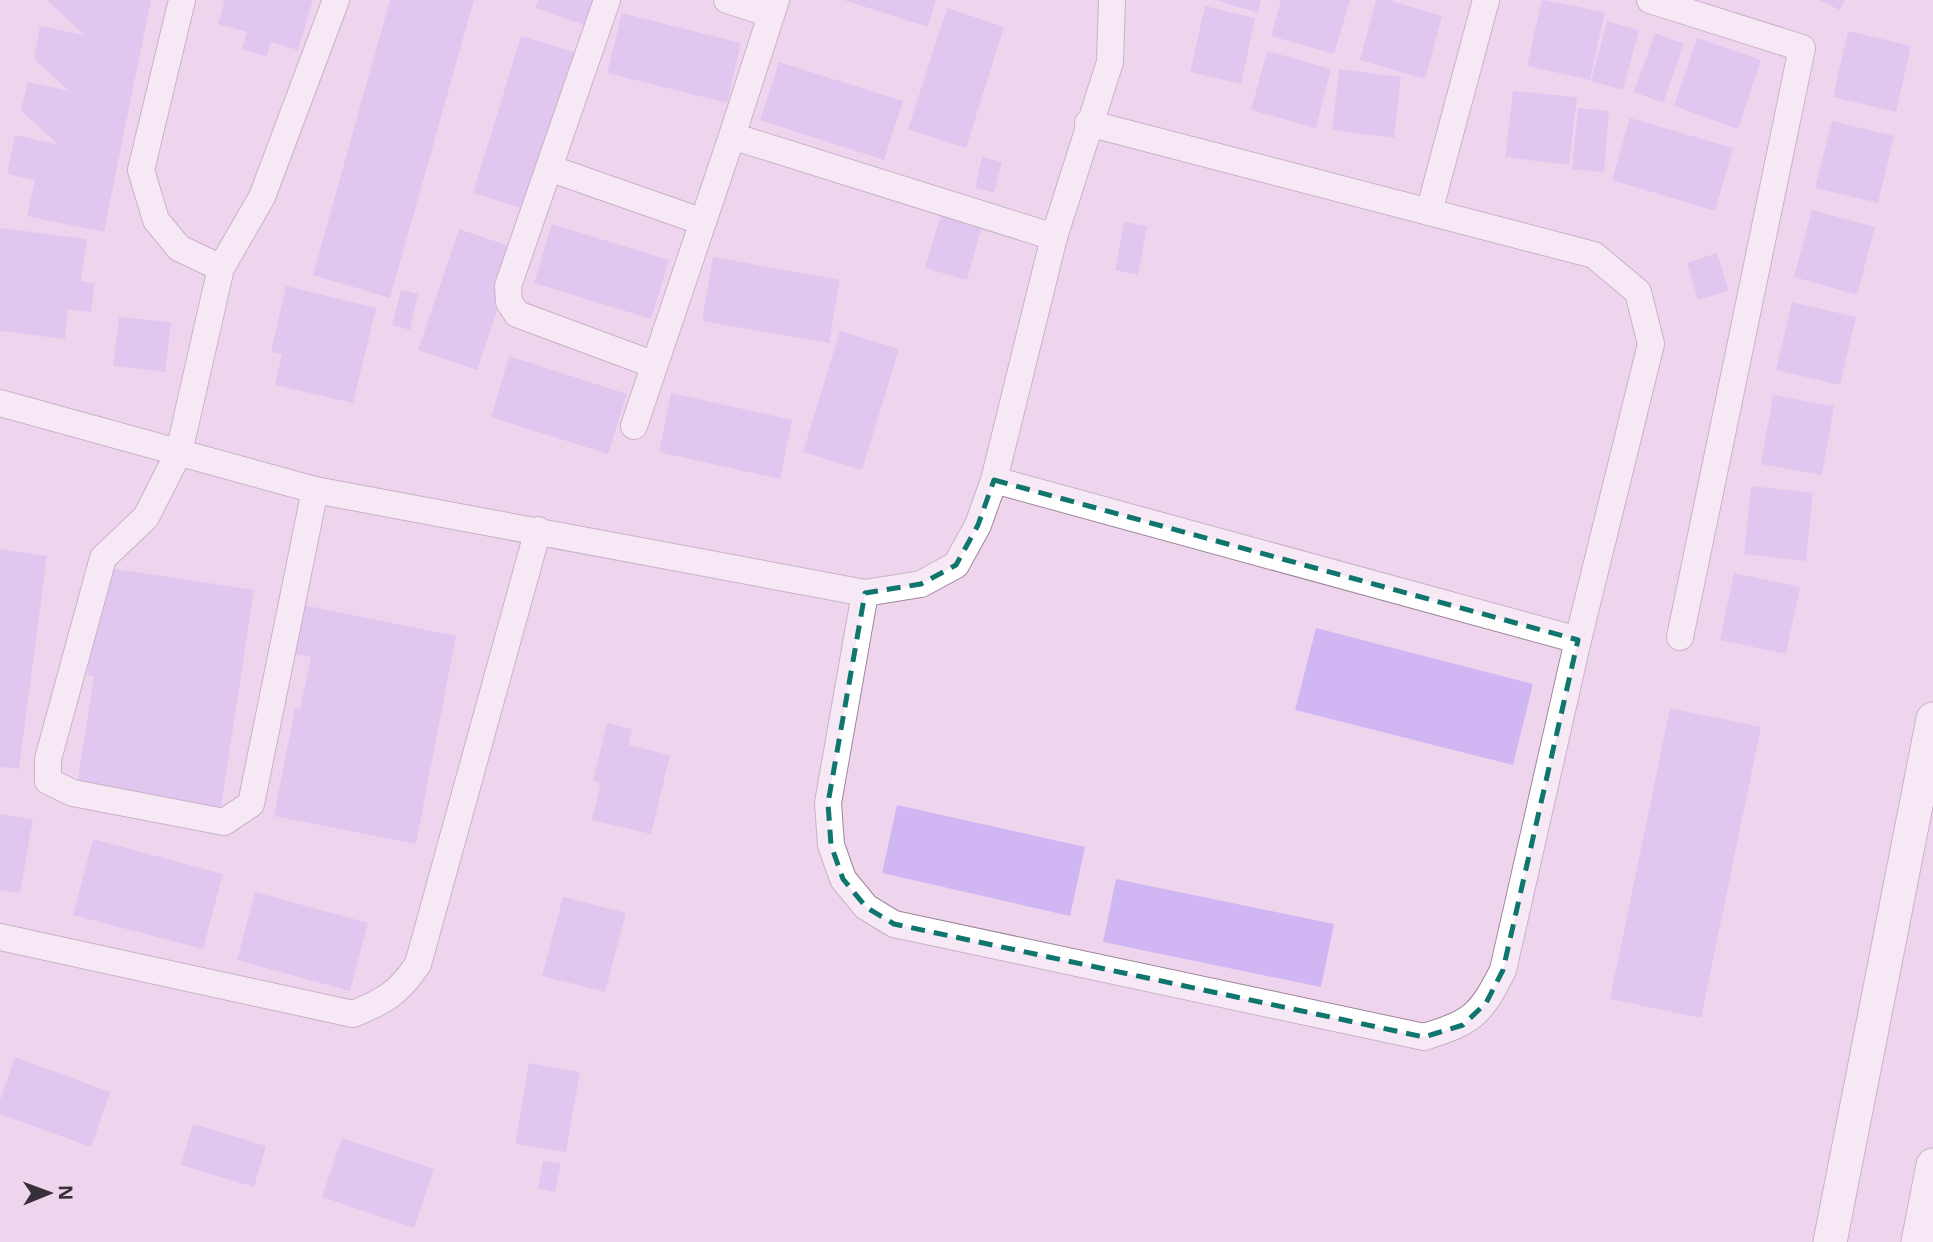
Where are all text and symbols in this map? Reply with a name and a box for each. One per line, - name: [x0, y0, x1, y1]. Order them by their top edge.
- north arrow: [14, 1158, 84, 1228]
- text: N: [53, 1185, 79, 1201]

